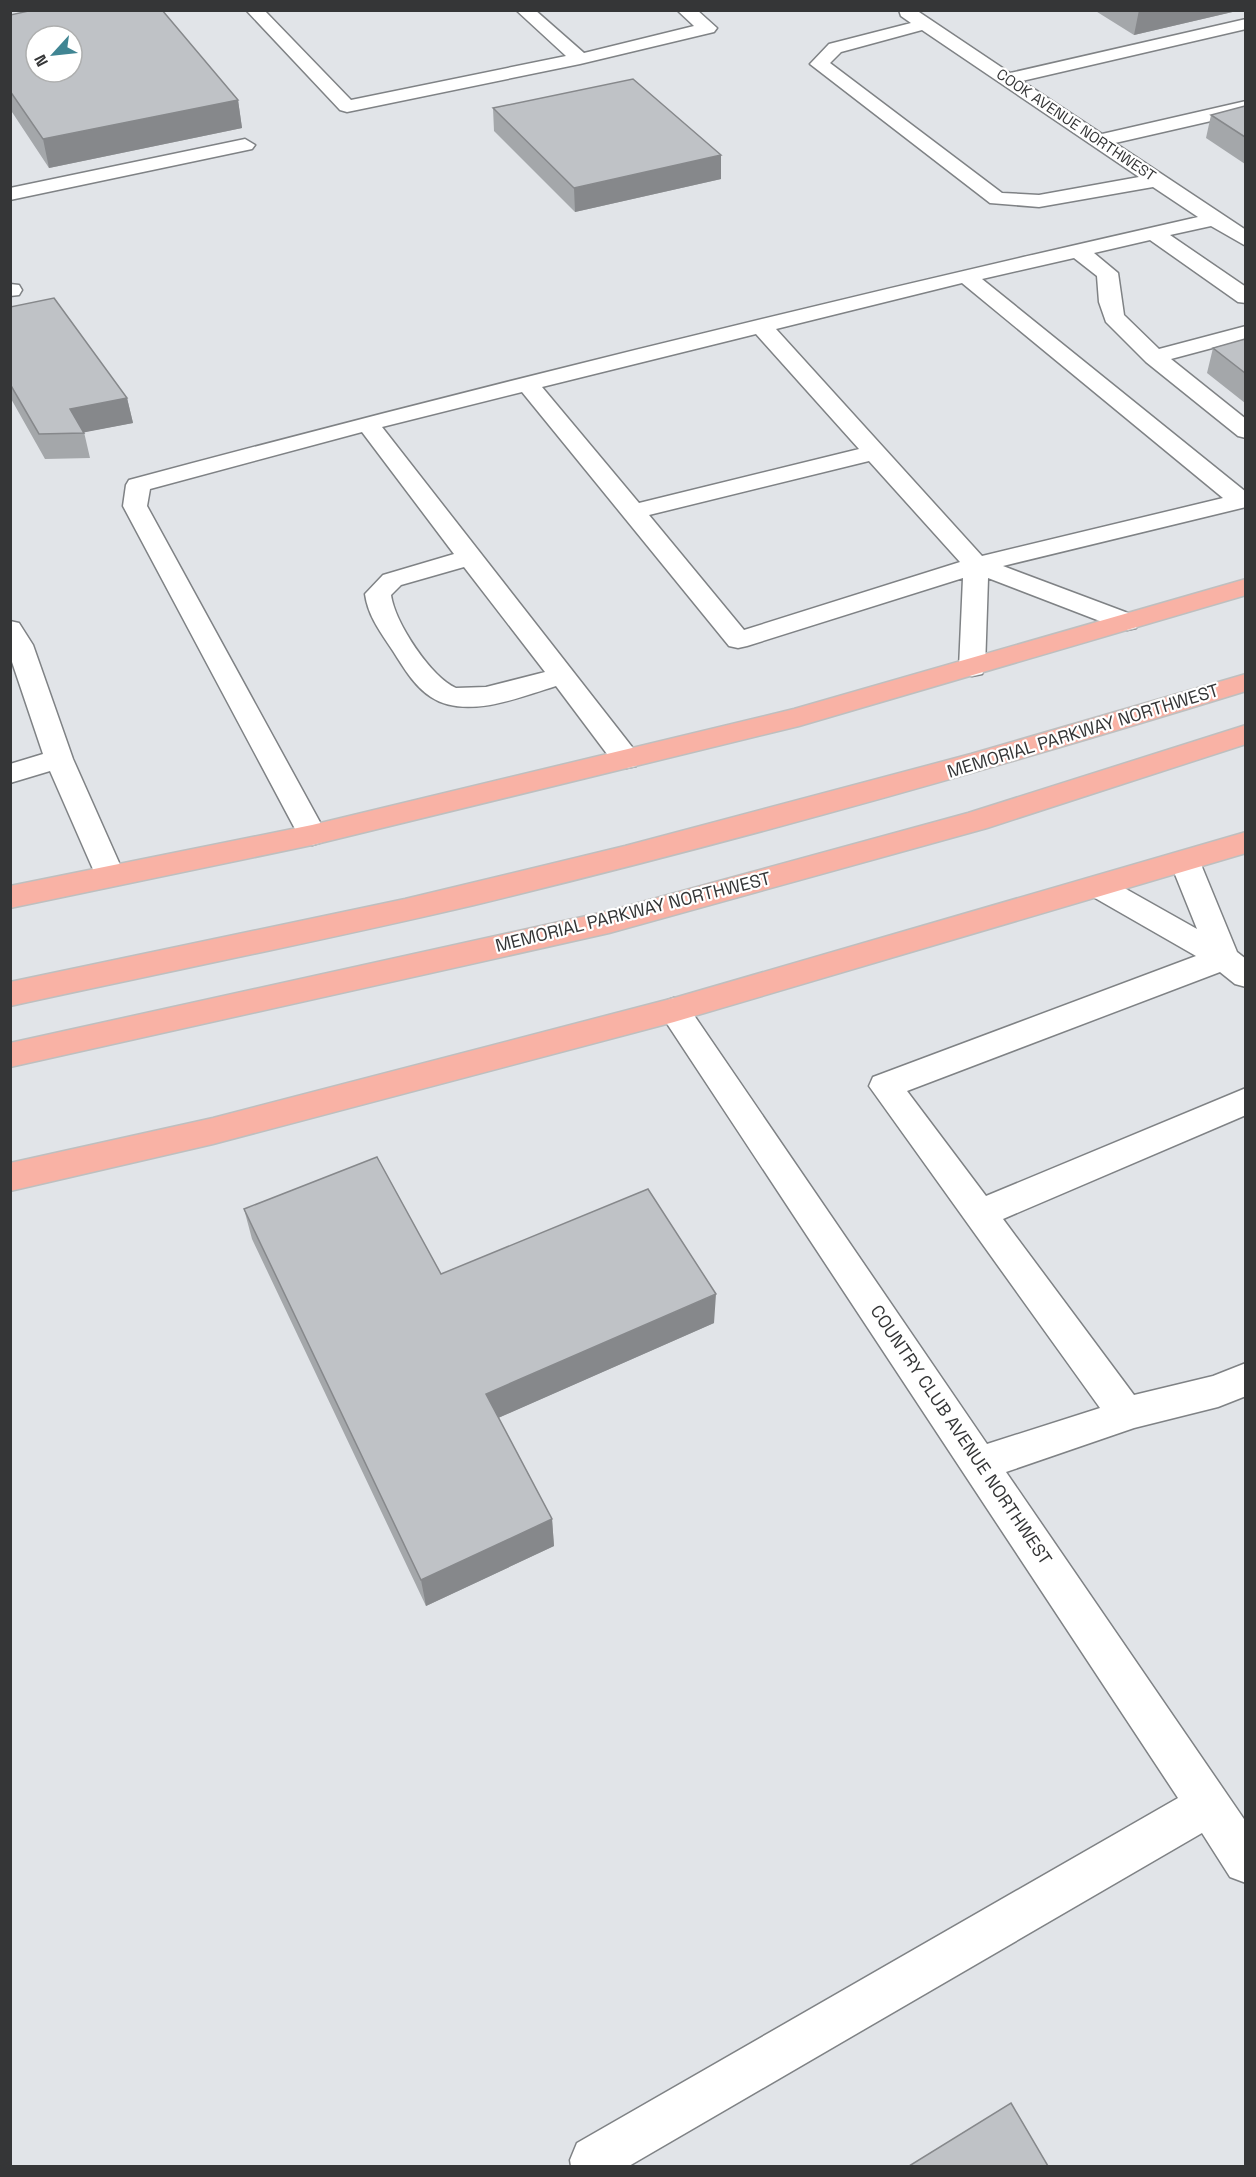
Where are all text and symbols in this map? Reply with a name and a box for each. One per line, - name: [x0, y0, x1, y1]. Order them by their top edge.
- north arrow: [24, 24, 84, 84]
- text: N: [29, 51, 53, 70]
- street label: COOK AVENUE NORTHWEST: [993, 64, 1160, 185]
- street label: MEMORIAL PARKWAY NORTHWEST: [944, 678, 1222, 783]
- street label: MEMORIAL PARKWAY NORTHWEST: [493, 866, 773, 957]
- street label: COUNTRY CLUB AVENUE NORTHWEST: [866, 1300, 1058, 1570]

